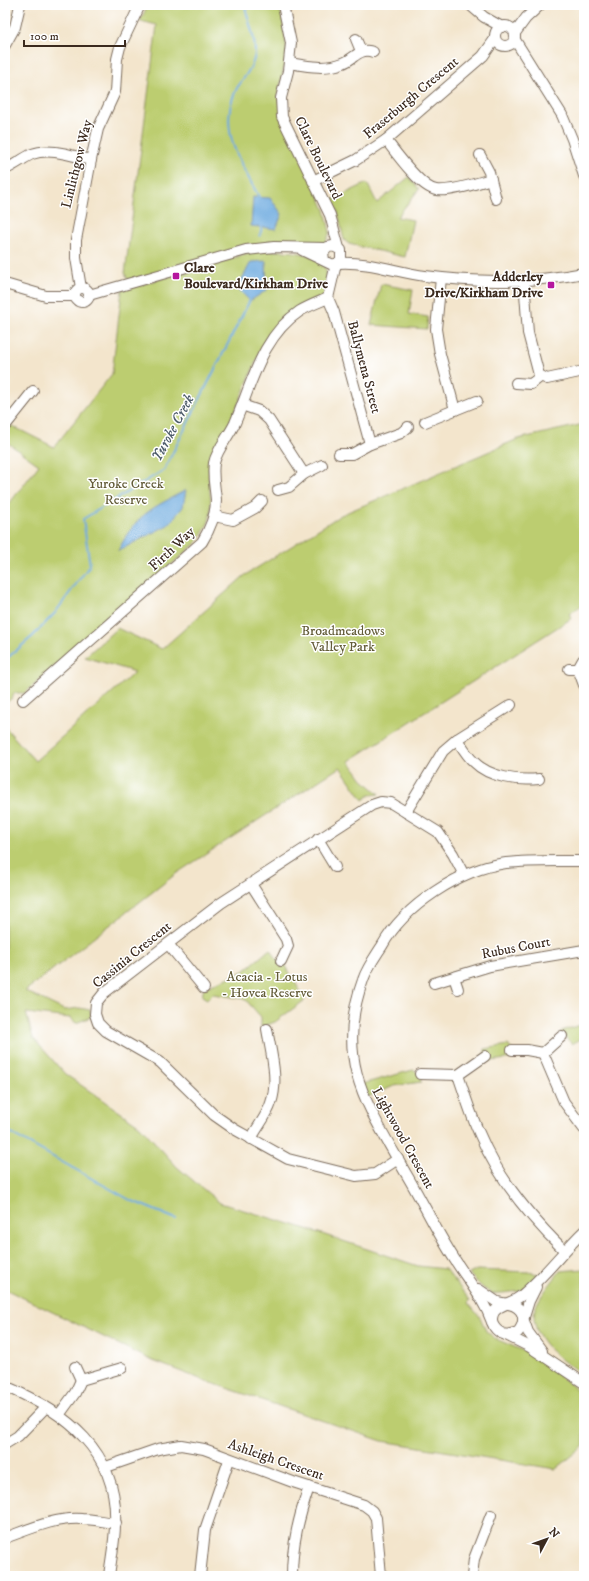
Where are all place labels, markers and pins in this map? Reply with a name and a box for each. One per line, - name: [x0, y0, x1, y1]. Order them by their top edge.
- place label: Clare Boulevard/Kirkham Drive: [184, 259, 328, 293]
- place label: Adderley Drive/Kirkham Drive: [425, 268, 543, 302]
- marker: Clare Boulevard/Kirkham Drive: [171, 271, 181, 281]
- marker: Adderley Drive/Kirkham Drive: [546, 280, 556, 290]

